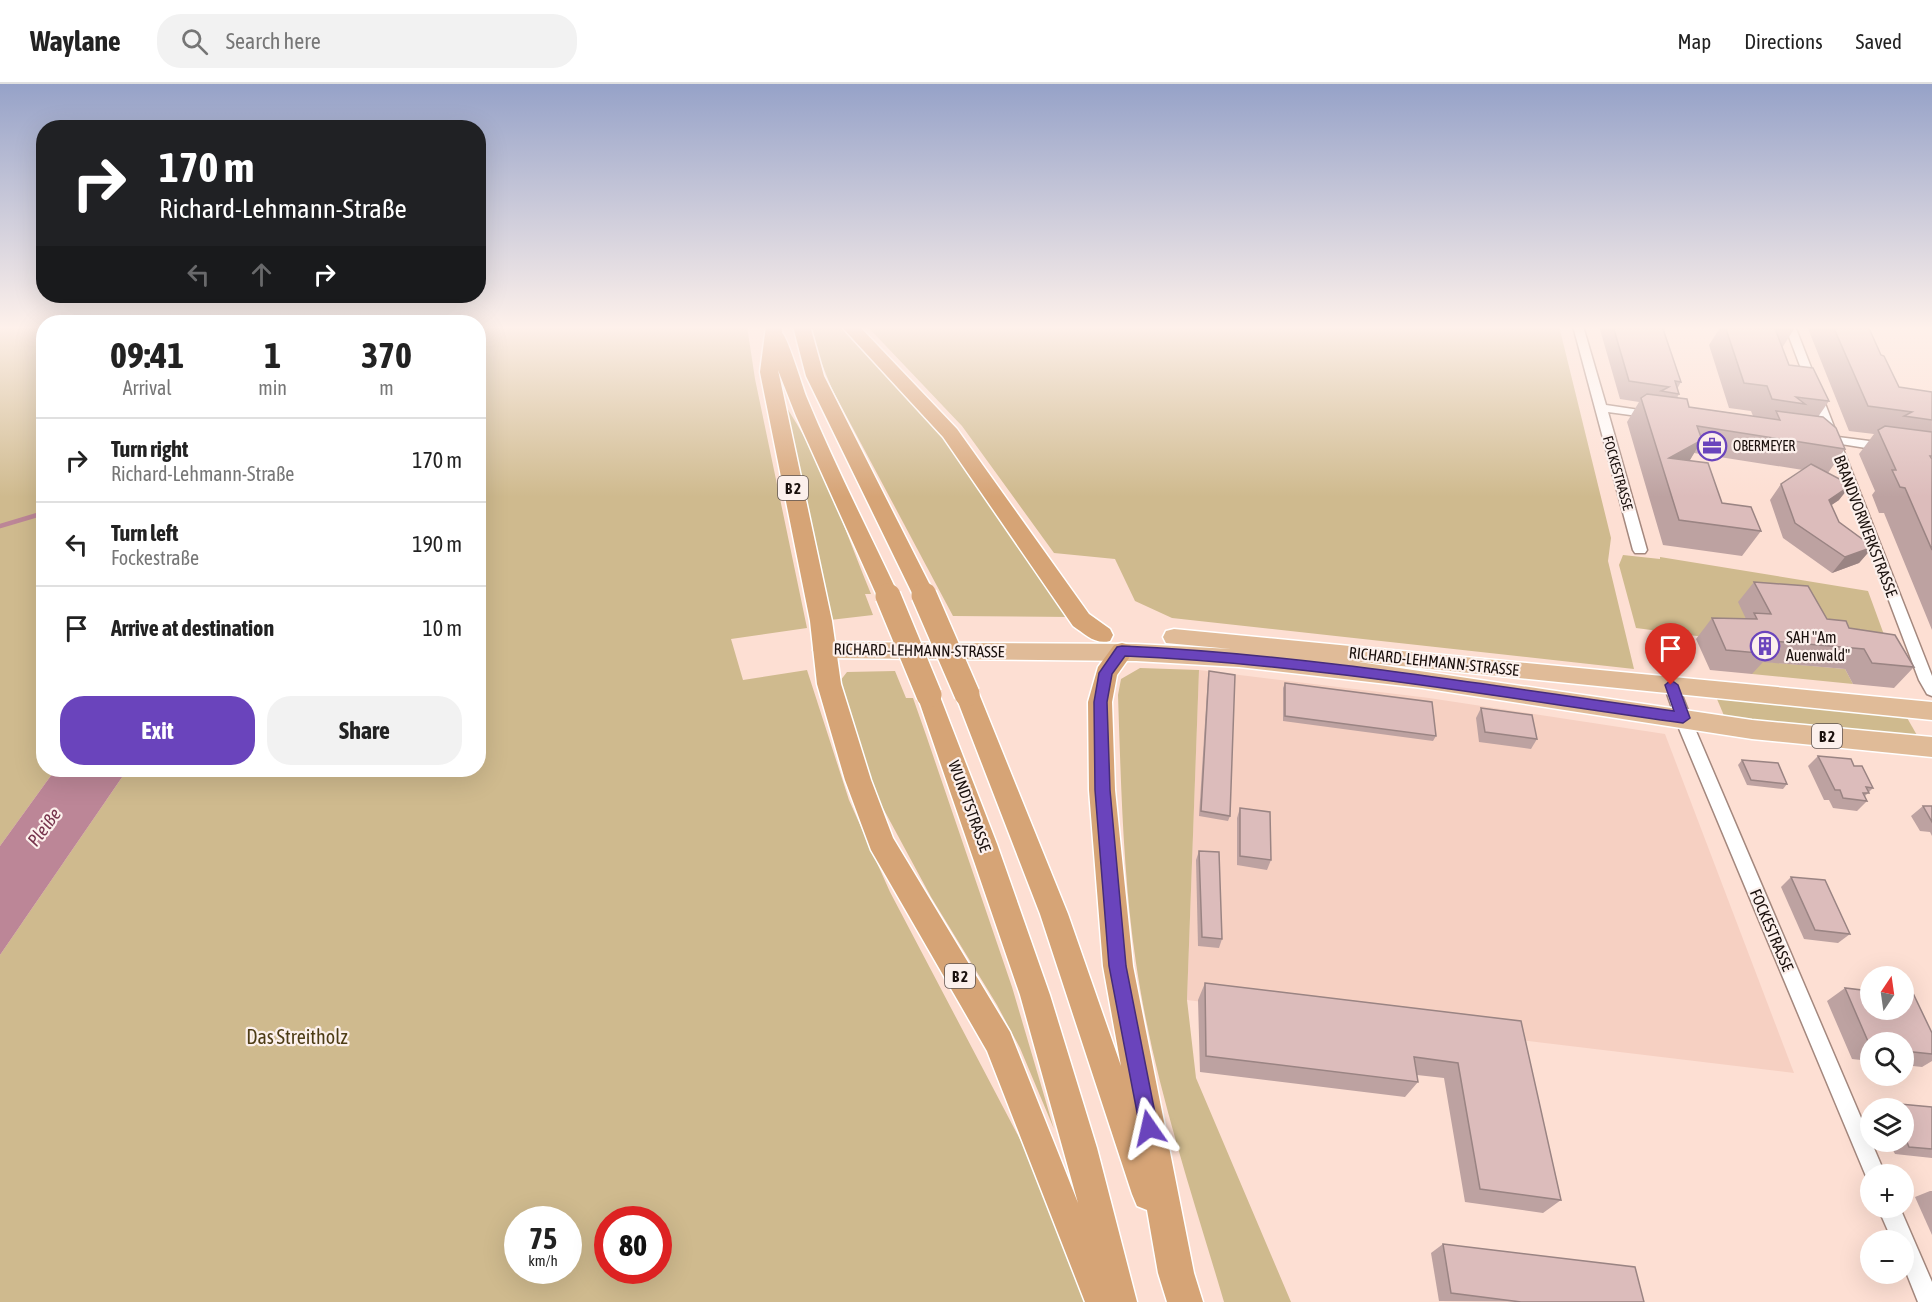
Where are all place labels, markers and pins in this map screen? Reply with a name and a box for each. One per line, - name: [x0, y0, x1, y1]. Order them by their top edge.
- office icon: OBERMEYER: [1696, 430, 1728, 462]
- place label: OBERMEYER: [1733, 438, 1795, 454]
- pin: [1645, 623, 1696, 685]
- place label: SAH "Am Auenwald": [1786, 628, 1850, 664]
- building icon: SAH "Am Auenwald": [1749, 630, 1781, 662]

